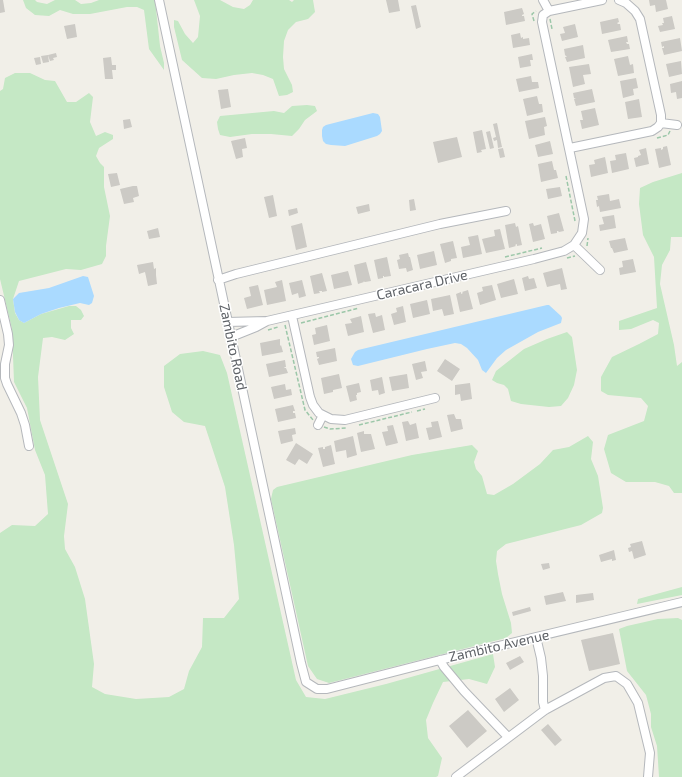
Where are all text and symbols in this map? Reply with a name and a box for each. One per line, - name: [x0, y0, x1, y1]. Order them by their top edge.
- street label: Caracara Drive: [375, 266, 469, 304]
- street label: Zambito Road: [216, 302, 250, 392]
- street label: Zambito Avenue: [447, 626, 551, 666]

